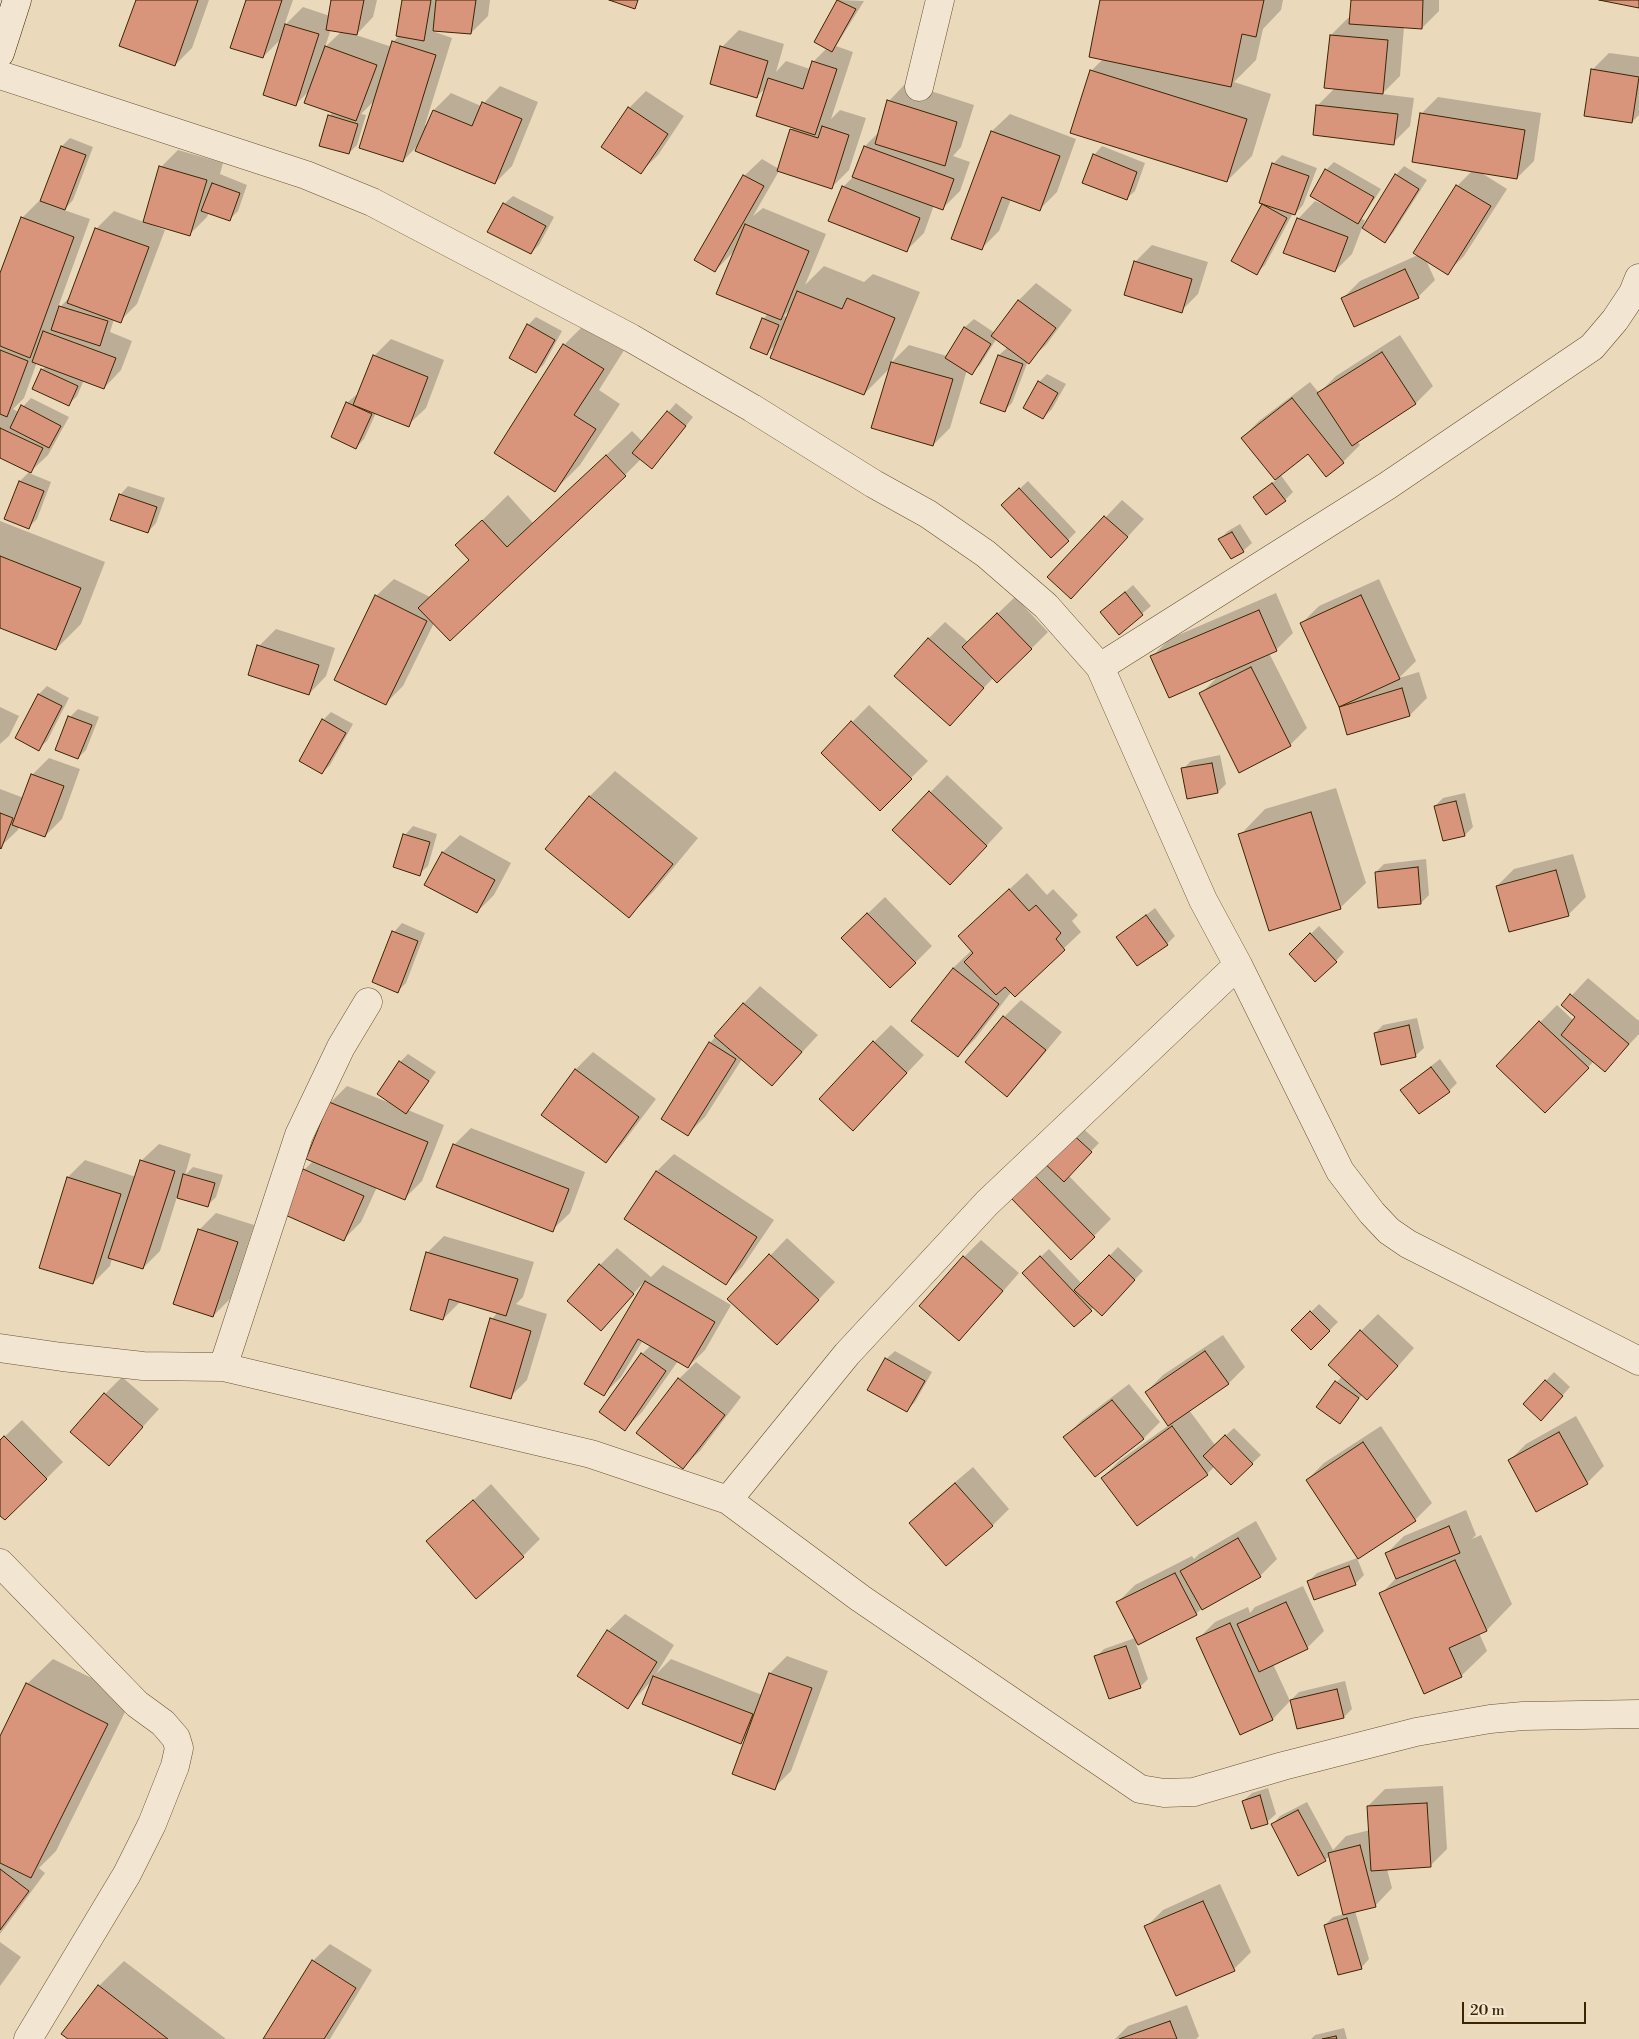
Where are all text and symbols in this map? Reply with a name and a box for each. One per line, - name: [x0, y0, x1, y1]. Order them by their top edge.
- scale bar: [1464, 1992, 1588, 2024]
- text: 20 m: [1470, 2001, 1505, 2020]

